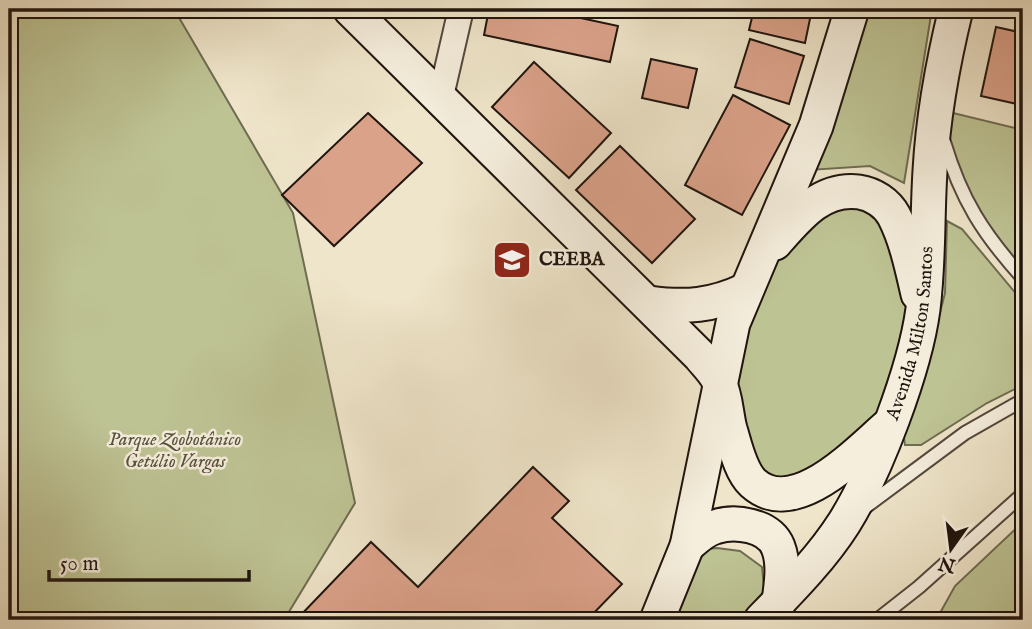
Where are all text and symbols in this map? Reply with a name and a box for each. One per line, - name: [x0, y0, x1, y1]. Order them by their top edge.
- school or university icon: CEEBA: [491, 239, 533, 281]
- street label: Avenida Milton Santos: [881, 246, 939, 425]
- place label: CEEBA: [539, 248, 605, 272]
- park label: Parque Zoobotânico Getúlio Vargas: [109, 428, 241, 474]
- north arrow: [916, 514, 986, 584]
- scale bar: [49, 538, 248, 582]
- text: N: [936, 550, 959, 577]
- text: 50 m: [60, 551, 99, 578]

